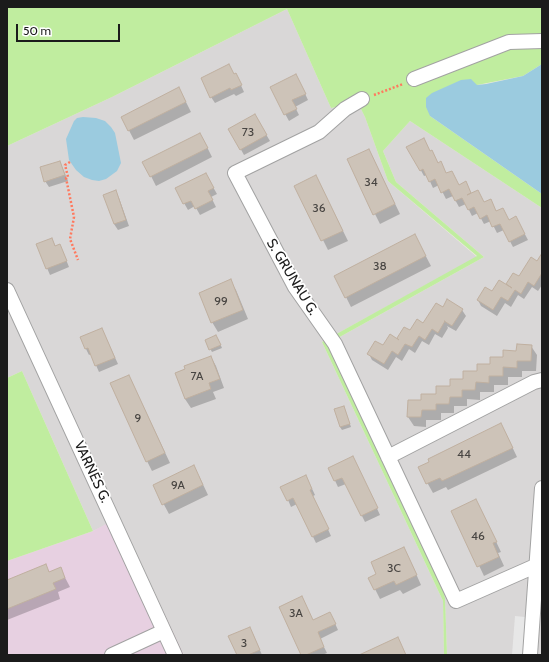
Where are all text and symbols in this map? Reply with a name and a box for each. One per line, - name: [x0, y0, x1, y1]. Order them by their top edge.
- scale bar: [18, 16, 122, 42]
- text: 50 m: [23, 23, 51, 38]
- house number: 73: [242, 125, 254, 139]
- house number: 34: [364, 175, 378, 189]
- house number: 36: [312, 201, 326, 215]
- street label: S. GRUNAU G.: [263, 236, 321, 318]
- house number: 38: [373, 259, 387, 273]
- house number: 99: [214, 294, 228, 308]
- house number: 7A: [191, 369, 203, 383]
- house number: 9: [135, 411, 141, 425]
- street label: VARNĖS G.: [70, 438, 114, 506]
- house number: 44: [457, 447, 471, 461]
- house number: 9A: [171, 478, 185, 492]
- house number: 46: [471, 529, 485, 543]
- house number: 3C: [387, 561, 401, 575]
- house number: 3A: [289, 606, 303, 620]
- house number: 3: [241, 636, 247, 650]

